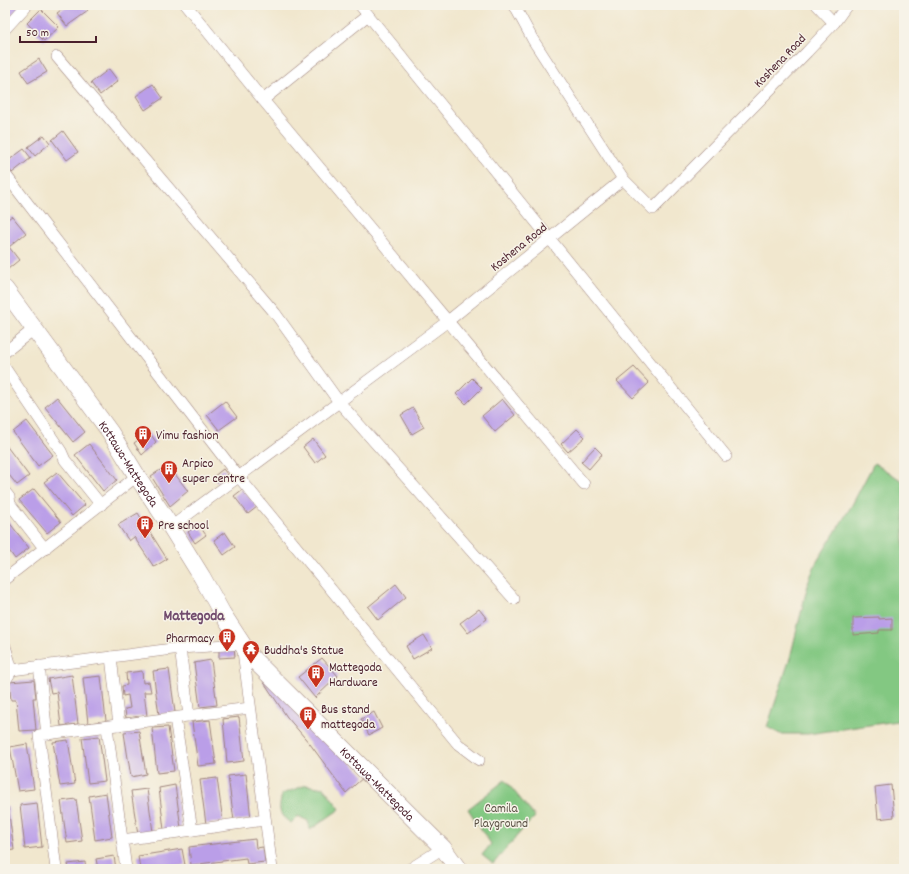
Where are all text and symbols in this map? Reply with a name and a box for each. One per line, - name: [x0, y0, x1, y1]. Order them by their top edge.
- scale bar: [20, 18, 96, 44]
- text: 50 m: [26, 25, 49, 42]
- street label: Koshena Road: [750, 31, 811, 93]
- street label: Koshena Road: [487, 219, 552, 277]
- street label: Kottawa-Mattegoda: [93, 417, 163, 512]
- building icon: Vimu fashion: [133, 424, 153, 449]
- place label: Vimu fashion: [156, 427, 218, 446]
- place label: Arpico super centre: [182, 455, 245, 489]
- building icon: Arpico super centre: [159, 459, 179, 484]
- building icon: Pre school: [135, 514, 155, 539]
- place label: Pre school: [158, 517, 209, 536]
- district label: Mattegoda: [164, 606, 225, 628]
- building icon: Pharmacy: [217, 627, 237, 652]
- place label: Pharmacy: [166, 630, 215, 649]
- temple icon: Buddha's Statue: [241, 639, 261, 664]
- place label: Buddha's Statue: [264, 642, 344, 661]
- place label: Mattegoda Hardware: [329, 659, 383, 693]
- building icon: Mattegoda Hardware: [306, 663, 326, 688]
- place label: Bus stand mattegoda: [321, 701, 376, 735]
- building icon: Bus stand mattegoda: [298, 705, 318, 730]
- street label: Kottawa-Mattegoda: [334, 743, 419, 827]
- park label: Camila Playground: [474, 800, 528, 834]

